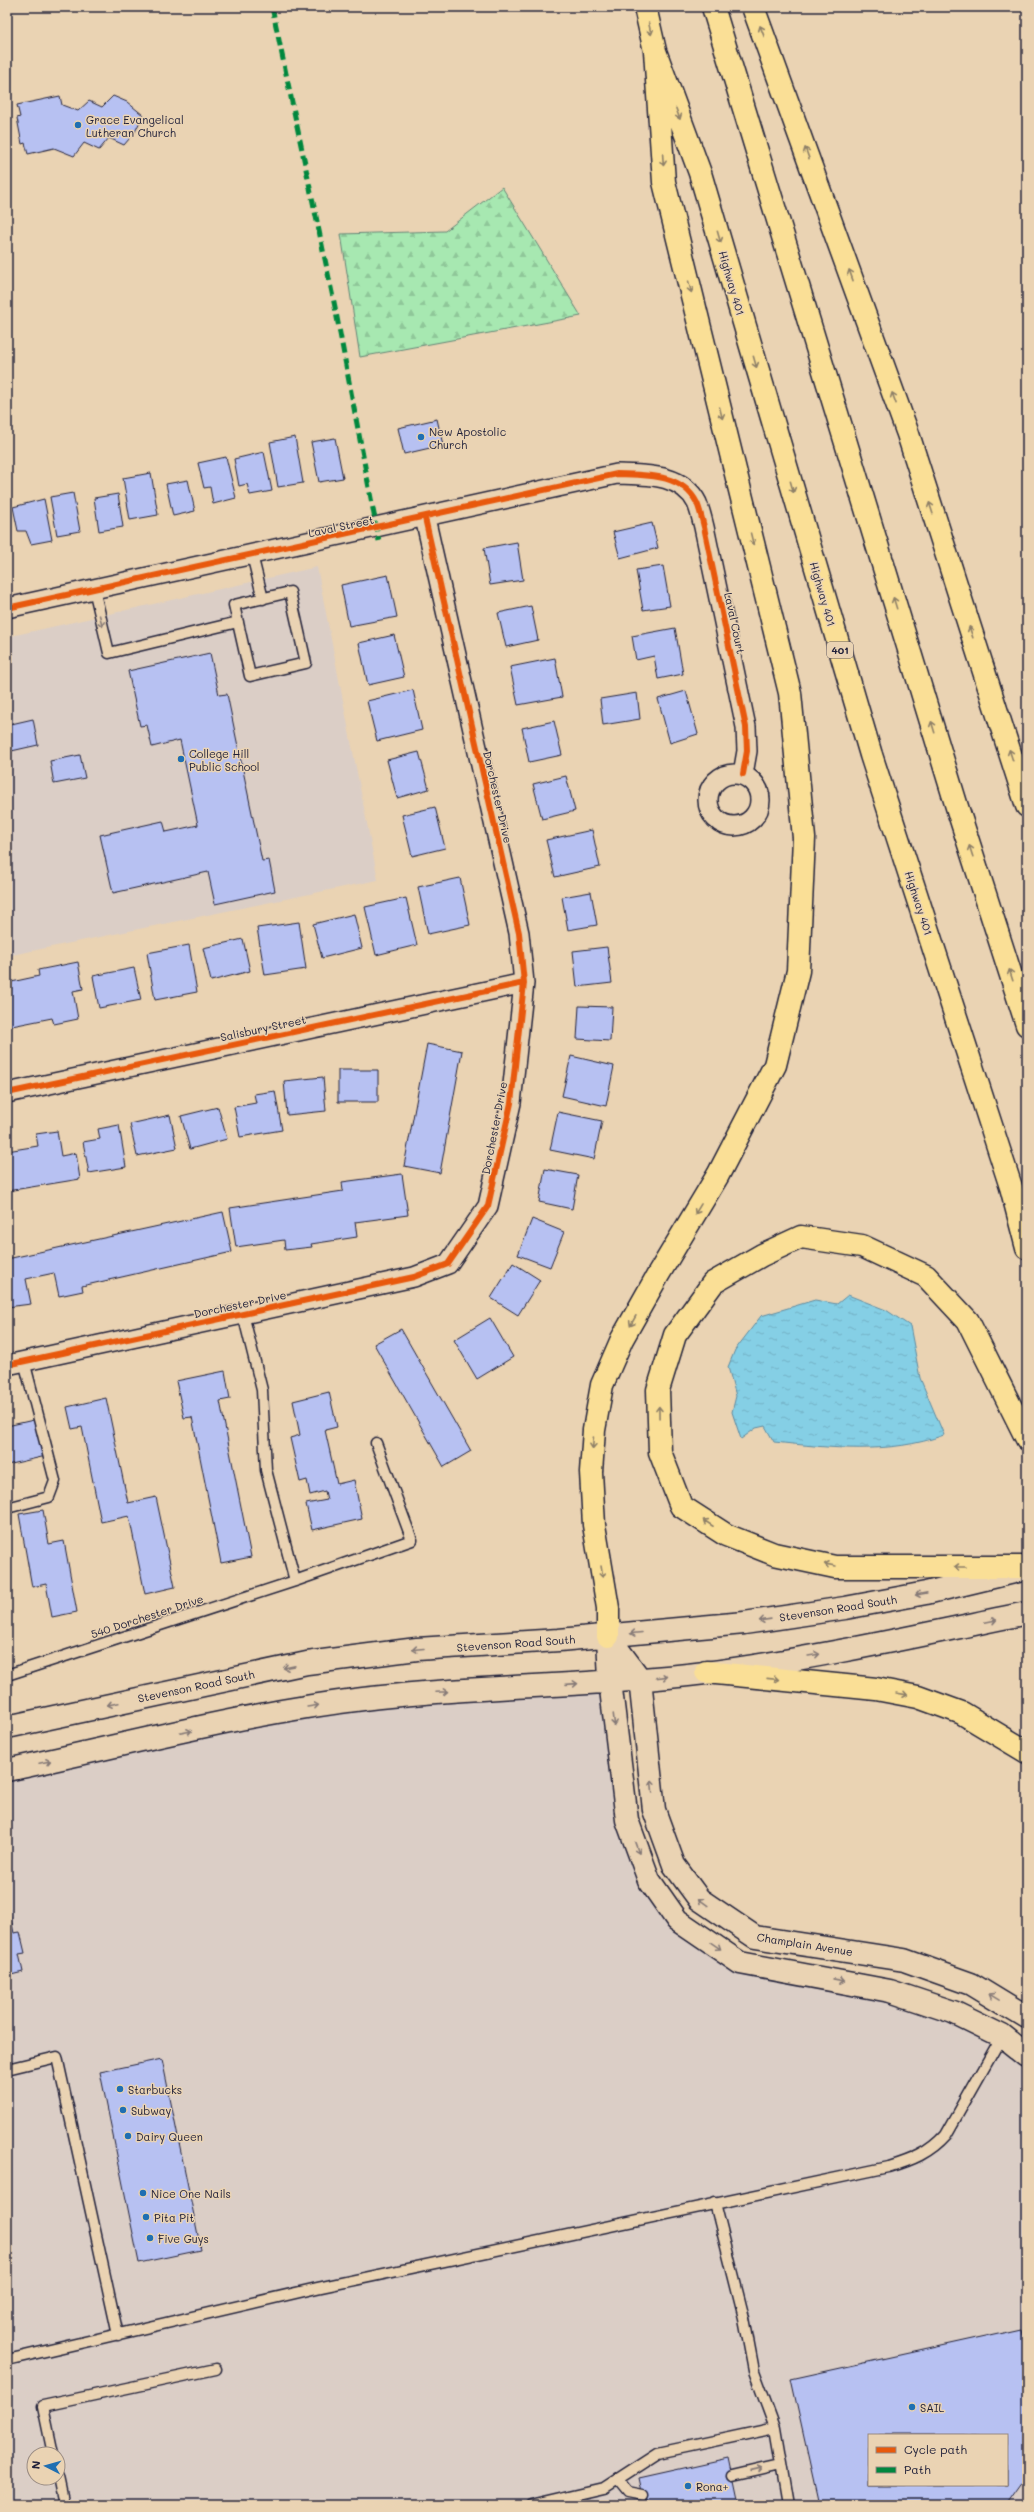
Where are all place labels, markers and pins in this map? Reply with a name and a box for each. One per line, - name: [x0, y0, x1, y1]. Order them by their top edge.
- place label: Grace Evangelical Lutheran Church: [86, 112, 184, 140]
- marker: Grace Evangelical Lutheran Church: [73, 120, 83, 130]
- place label: New Apostolic Church: [429, 424, 506, 452]
- marker: New Apostolic Church: [416, 432, 426, 442]
- place label: College Hill Public School: [189, 746, 260, 774]
- marker: College Hill Public School: [176, 754, 186, 764]
- place label: Starbucks: [128, 2082, 182, 2097]
- marker: Starbucks: [115, 2084, 125, 2094]
- place label: Subway: [131, 2103, 172, 2118]
- marker: Subway: [118, 2105, 128, 2115]
- place label: Dairy Queen: [136, 2129, 203, 2144]
- marker: Dairy Queen: [123, 2131, 133, 2141]
- place label: Nice One Nails: [151, 2186, 231, 2201]
- marker: Nice One Nails: [138, 2188, 148, 2198]
- place label: Pita Pit: [154, 2210, 194, 2225]
- marker: Pita Pit: [141, 2212, 151, 2222]
- place label: Five Guys: [158, 2231, 209, 2246]
- marker: Five Guys: [145, 2233, 155, 2243]
- place label: SAIL: [920, 2400, 945, 2415]
- marker: SAIL: [907, 2402, 917, 2412]
- place label: Rona+: [696, 2479, 729, 2494]
- marker: Rona+: [683, 2481, 693, 2491]

